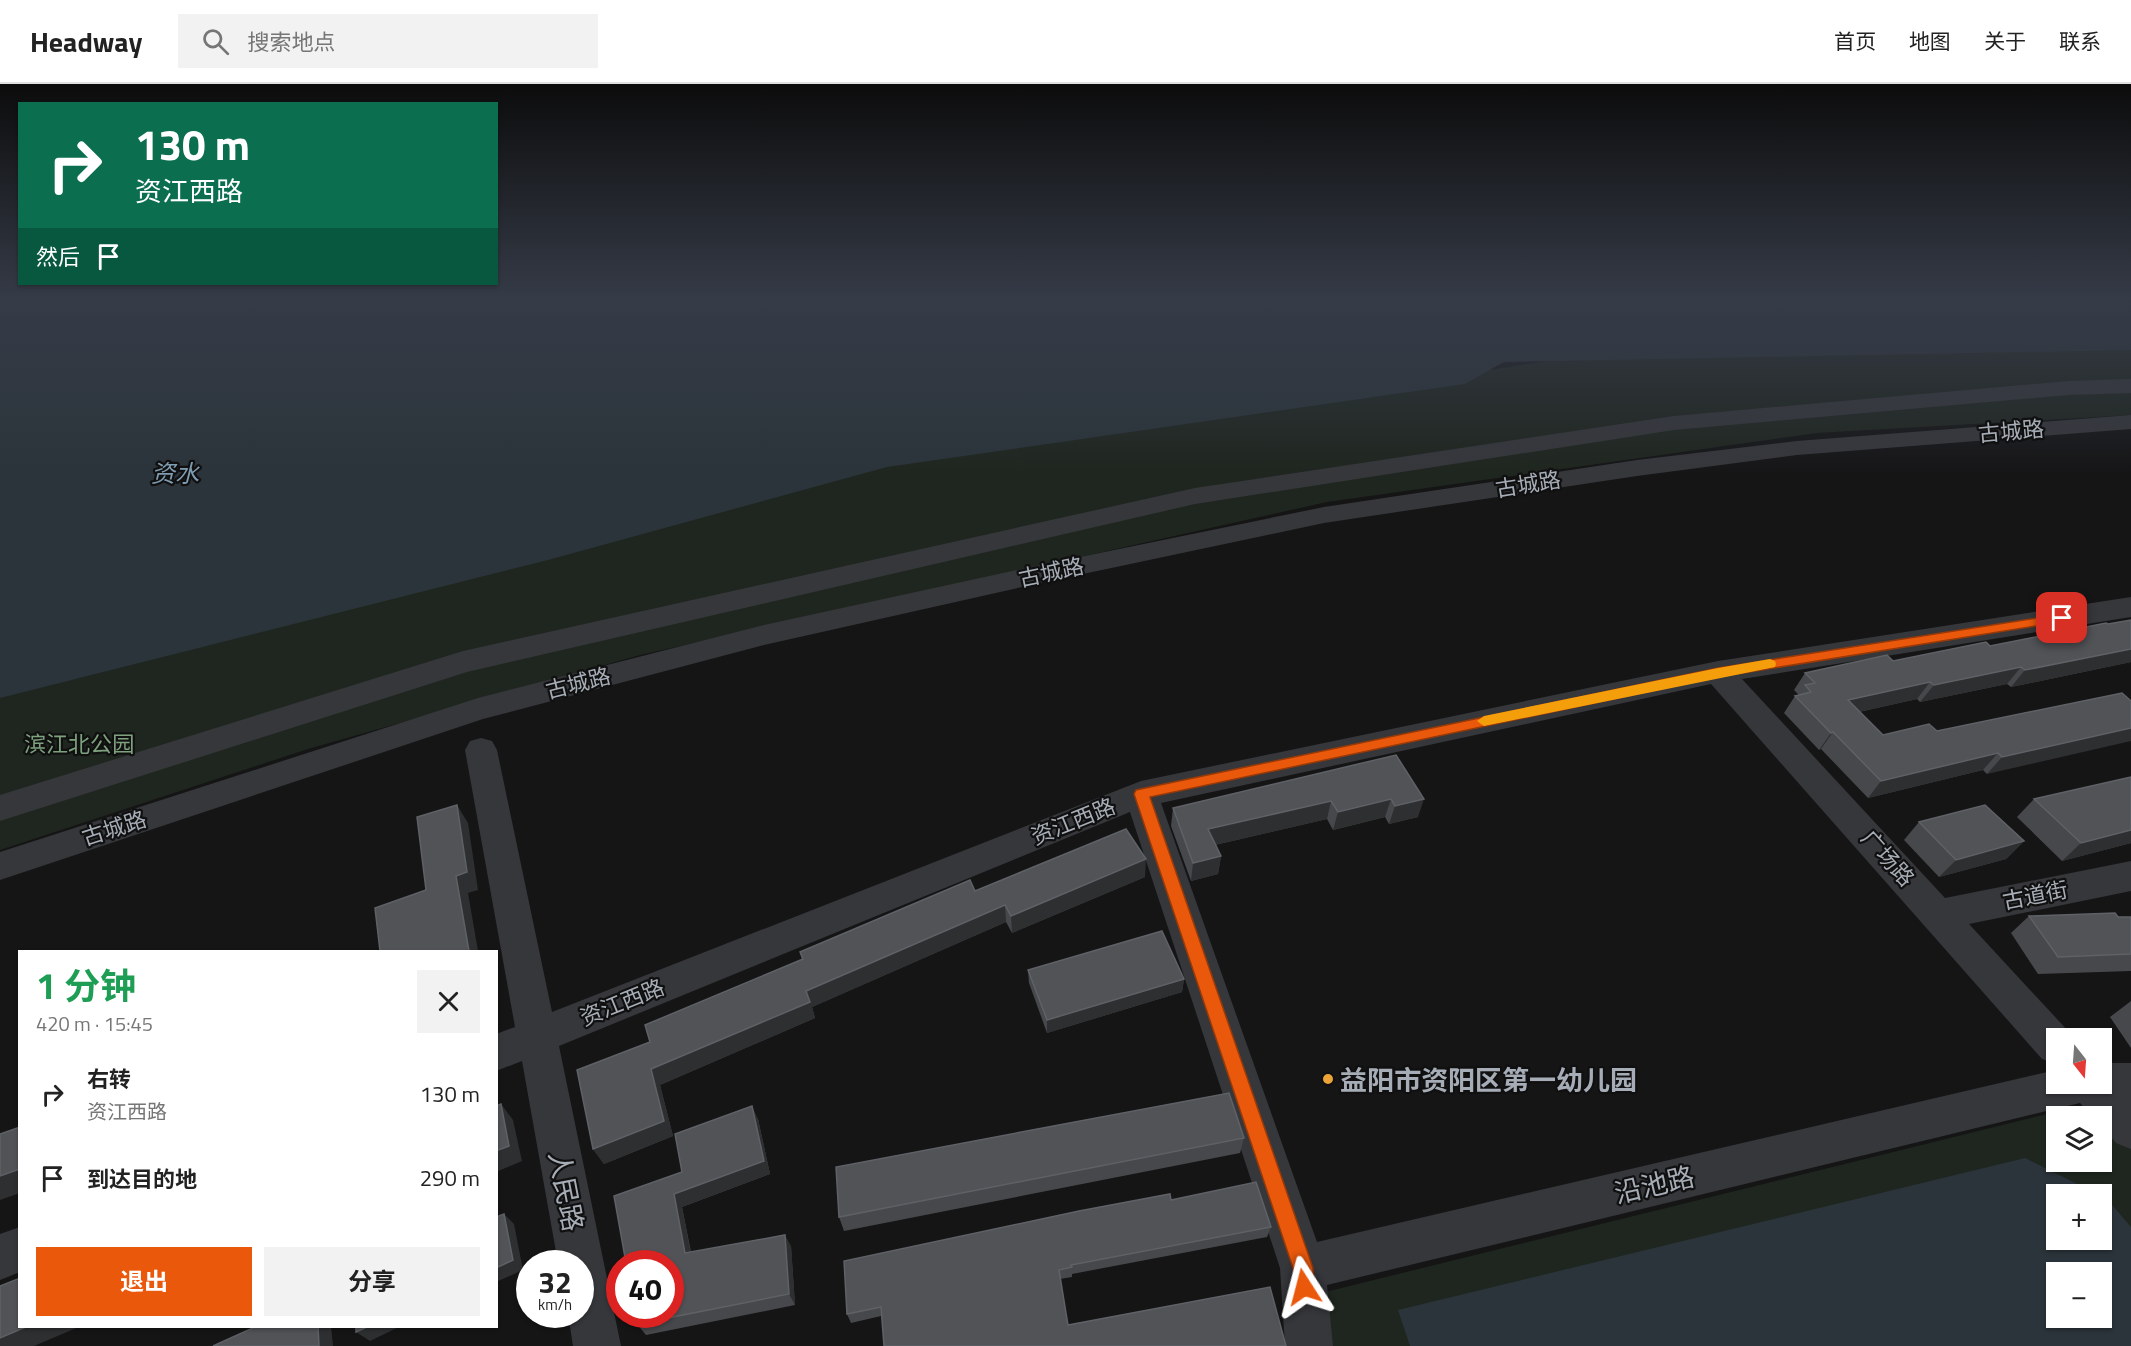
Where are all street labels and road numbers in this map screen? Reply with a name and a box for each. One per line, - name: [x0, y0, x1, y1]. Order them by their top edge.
- street label: 古城路: [1977, 411, 2045, 451]
- street label: 古城路: [1493, 462, 1563, 506]
- street label: 古城路: [1015, 549, 1087, 595]
- street label: 古城路: [542, 659, 614, 707]
- street label: 资江西路: [1026, 789, 1120, 853]
- street label: 古城路: [77, 802, 151, 854]
- street label: 广场路: [1853, 822, 1923, 894]
- street label: 古道街: [1999, 872, 2071, 918]
- street label: 资江西路: [575, 970, 669, 1034]
- street label: 人民路: [539, 1147, 595, 1235]
- street label: 沿池路: [1610, 1155, 1698, 1213]

